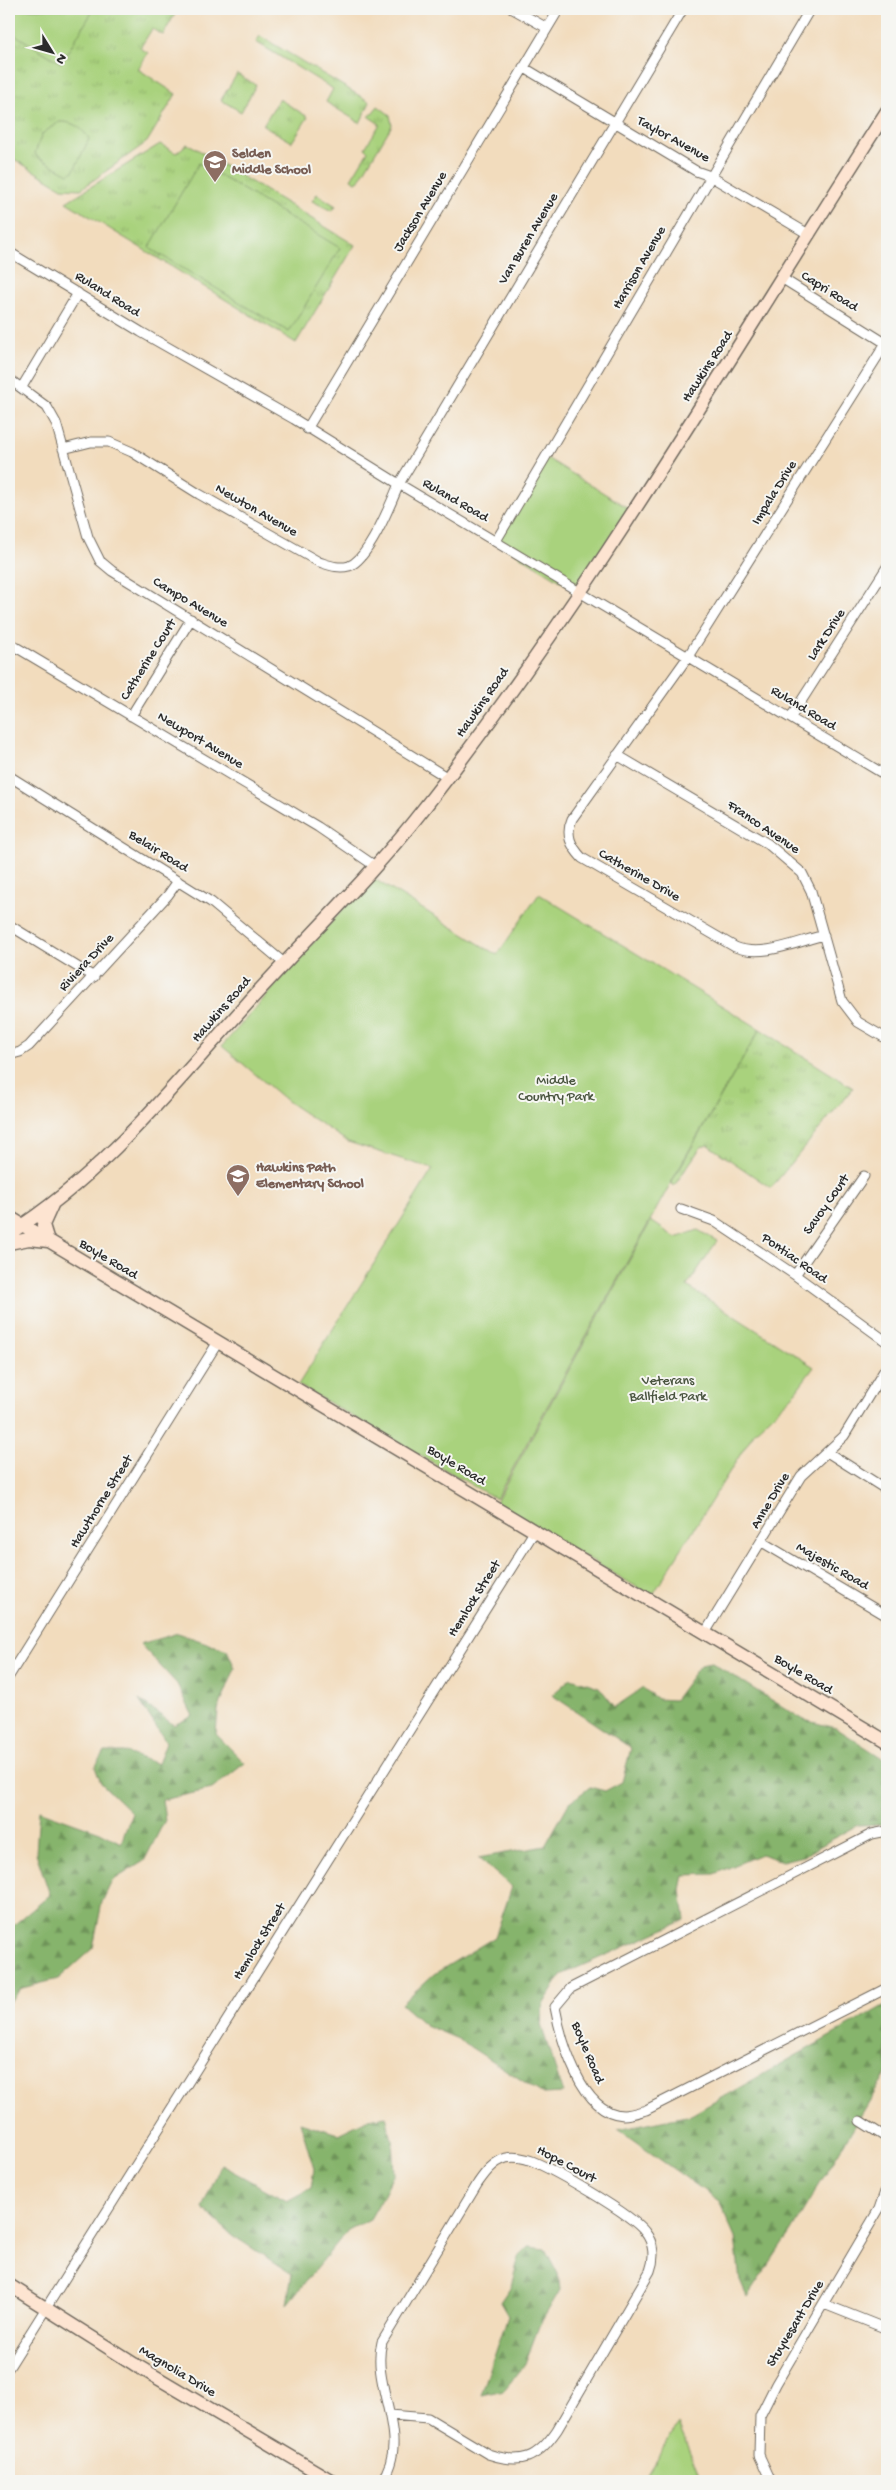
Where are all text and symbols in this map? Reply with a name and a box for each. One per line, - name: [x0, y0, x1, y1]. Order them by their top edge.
- north arrow: [28, 28, 78, 78]
- text: N: [51, 50, 70, 67]
- street label: Taylor Avenue: [633, 112, 713, 167]
- place label: Selden Middle School: [232, 146, 311, 179]
- school or university icon: Selden Middle School: [202, 149, 228, 183]
- street label: Jackson Avenue: [390, 168, 452, 255]
- street label: Van Buren Avenue: [495, 190, 563, 289]
- street label: Harrison Avenue: [609, 223, 671, 313]
- street label: Ruland Road: [71, 268, 144, 323]
- street label: Capri Road: [797, 268, 862, 317]
- street label: Hawkins Road: [679, 327, 738, 406]
- street label: Impala Drive: [749, 457, 802, 528]
- street label: Ruland Road: [419, 475, 493, 528]
- street label: Newton Avenue: [212, 481, 301, 542]
- street label: Campo Avenue: [149, 574, 231, 633]
- street label: Lark Drive: [804, 605, 850, 664]
- street label: Catherine Court: [117, 615, 182, 704]
- street label: Hawkins Road: [453, 663, 514, 741]
- street label: Ruland Road: [767, 683, 840, 736]
- street label: Newport Avenue: [154, 709, 247, 774]
- street label: Franco Avenue: [723, 797, 803, 859]
- street label: Belair Road: [124, 826, 192, 878]
- street label: Catherine Drive: [595, 846, 684, 907]
- street label: Riviera Drive: [56, 930, 119, 996]
- street label: Hawkins Road: [189, 972, 256, 1046]
- park label: Middle Country Park: [518, 1073, 596, 1106]
- place label: Hawkins Path Elementary School: [256, 1160, 364, 1193]
- school or university icon: Hawkins Path Elementary School: [225, 1163, 251, 1197]
- street label: Savoy Court: [800, 1170, 855, 1239]
- street label: Pontiac Road: [757, 1229, 832, 1289]
- street label: Boyle Road: [75, 1235, 142, 1285]
- park label: Veterans Ballfield Park: [629, 1373, 708, 1406]
- street label: Boyle Road: [423, 1441, 490, 1491]
- street label: Hawthorne Street: [67, 1451, 138, 1552]
- street label: Anne Drive: [748, 1469, 795, 1532]
- street label: Majestic Road: [793, 1539, 873, 1596]
- street label: Hemlock Street: [445, 1556, 506, 1640]
- street label: Boyle Road: [770, 1650, 837, 1700]
- street label: Hemlock Street: [230, 1899, 291, 1983]
- street label: Boyle Road: [566, 2019, 608, 2088]
- street label: Hope Court: [533, 2142, 600, 2188]
- street label: Stuyvesant Drive: [763, 2277, 829, 2370]
- street label: Magnolia Drive: [135, 2342, 219, 2402]

